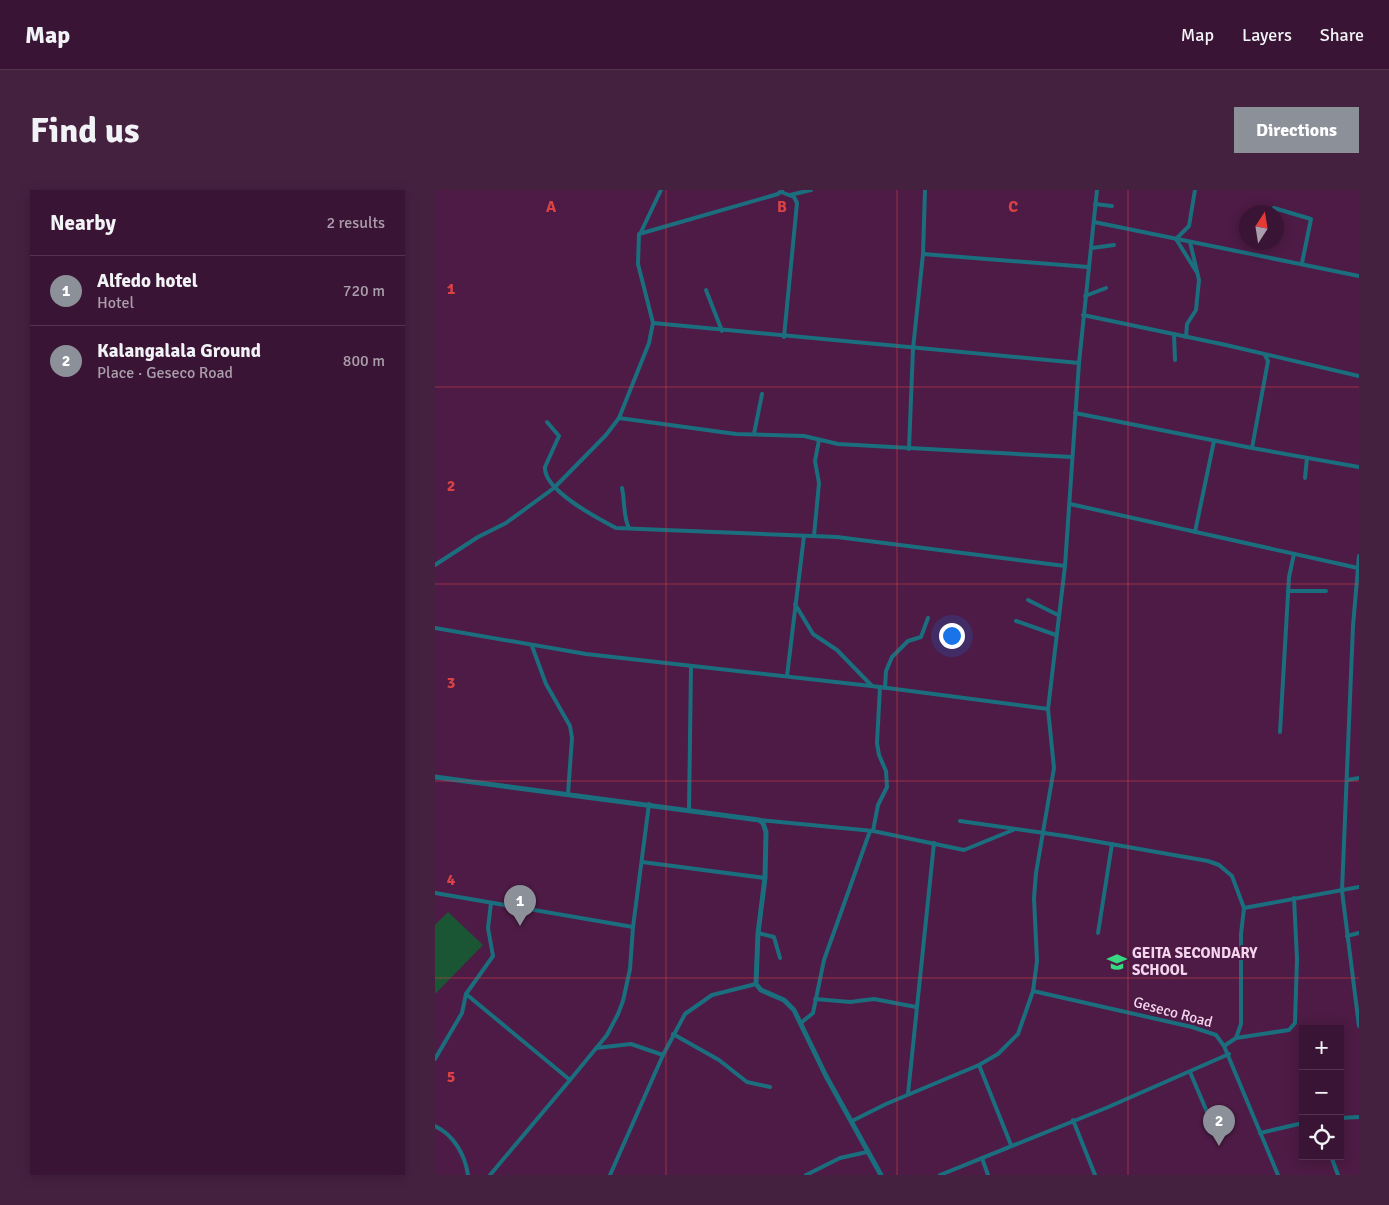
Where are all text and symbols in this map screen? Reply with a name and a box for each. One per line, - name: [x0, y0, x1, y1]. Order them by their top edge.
- text: Map: [25, 20, 70, 50]
- text: Map: [1181, 24, 1214, 46]
- text: Layers: [1242, 24, 1292, 46]
- text: Share: [1320, 24, 1364, 46]
- button: Directions: [1234, 107, 1359, 153]
- text: Find us: [30, 109, 140, 152]
- text: A: [546, 197, 557, 217]
- text: B: [777, 197, 787, 217]
- text: C: [1008, 197, 1018, 217]
- north arrow: [1239, 205, 1284, 250]
- text: Nearby: [50, 210, 116, 236]
- text: 2 results: [326, 213, 385, 233]
- text: Alfedo hotel: [97, 269, 198, 293]
- text: 1: [447, 279, 456, 299]
- text: 1: [62, 281, 70, 301]
- text: 720 m: [343, 281, 385, 301]
- text: Hotel: [97, 293, 134, 313]
- text: Kalangalala Ground: [97, 339, 261, 363]
- text: 2: [62, 351, 70, 371]
- text: 800 m: [343, 351, 385, 371]
- text: Place · Geseco Road: [97, 363, 233, 383]
- text: 2: [447, 476, 455, 496]
- your location: [939, 623, 965, 649]
- text: 3: [447, 673, 455, 693]
- text: 4: [447, 870, 456, 890]
- pin: 1: [504, 885, 536, 926]
- place label: GEITA SECONDARY SCHOOL: [1132, 944, 1258, 979]
- school or university icon: GEITA SECONDARY SCHOOL: [1106, 951, 1128, 973]
- street label: Geseco Road: [1131, 993, 1215, 1031]
- map controls: [1299, 1025, 1344, 1160]
- button: +: [1299, 1025, 1344, 1070]
- text: 5: [447, 1067, 455, 1087]
- button: −: [1299, 1070, 1344, 1115]
- pin: 2: [1203, 1105, 1235, 1146]
- button: locate: [1299, 1115, 1344, 1160]

